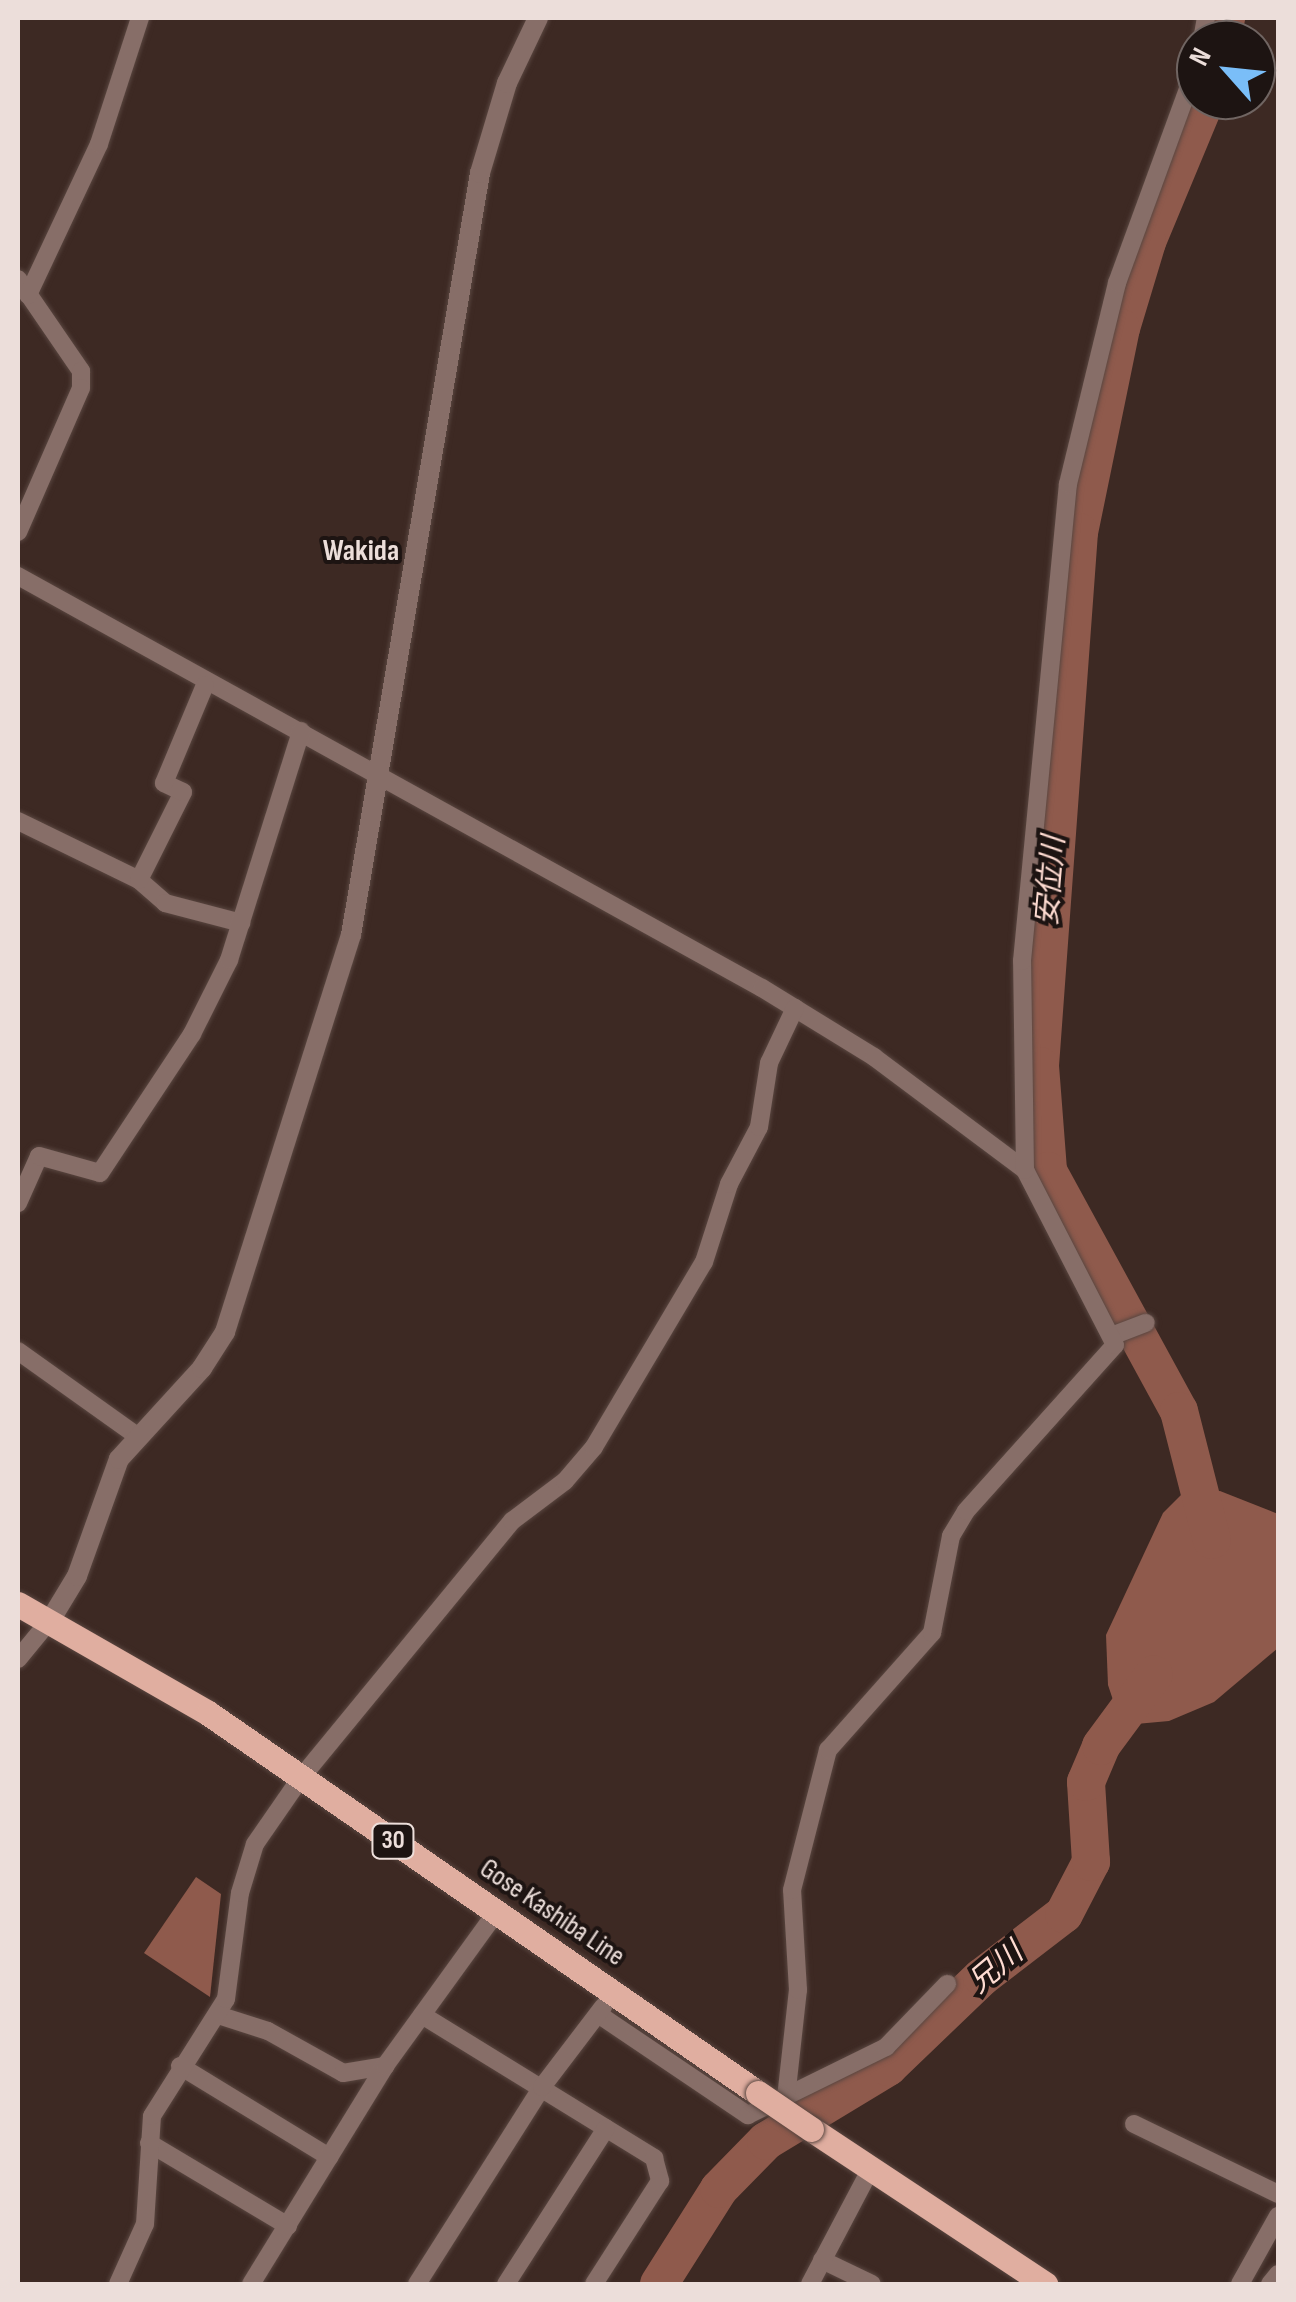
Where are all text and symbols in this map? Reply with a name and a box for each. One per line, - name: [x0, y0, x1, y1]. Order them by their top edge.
- north arrow: [1176, 20, 1276, 120]
- text: N: [1183, 43, 1219, 71]
- district label: Wakida: [323, 533, 399, 569]
- water label: 安位川: [1029, 835, 1073, 927]
- road number: 30: [370, 1821, 416, 1861]
- street label: Gose Kashiba Line: [473, 1852, 631, 1974]
- water label: 兄川: [961, 1935, 1031, 2001]

